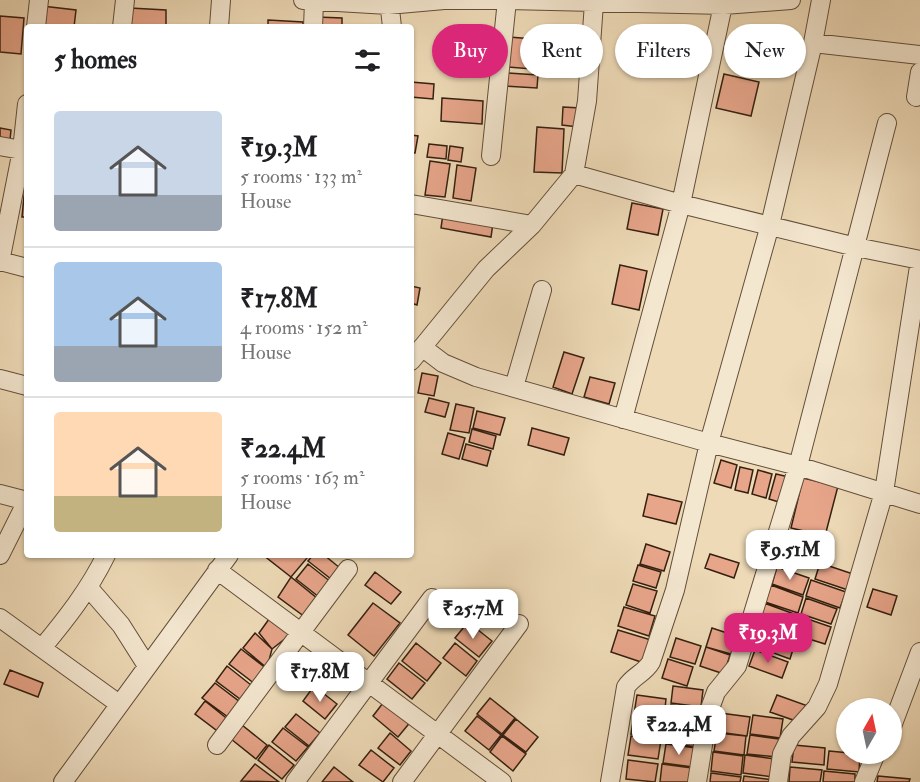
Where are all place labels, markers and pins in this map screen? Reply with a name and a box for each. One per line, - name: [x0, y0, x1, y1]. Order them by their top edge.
- pin: ₹9.51M: [741, 530, 839, 581]
- pin: ₹25.7M: [424, 589, 522, 640]
- pin: ₹19.3M: [719, 613, 817, 664]
- pin: ₹17.8M: [271, 652, 369, 703]
- pin: ₹22.4M: [630, 705, 728, 756]

